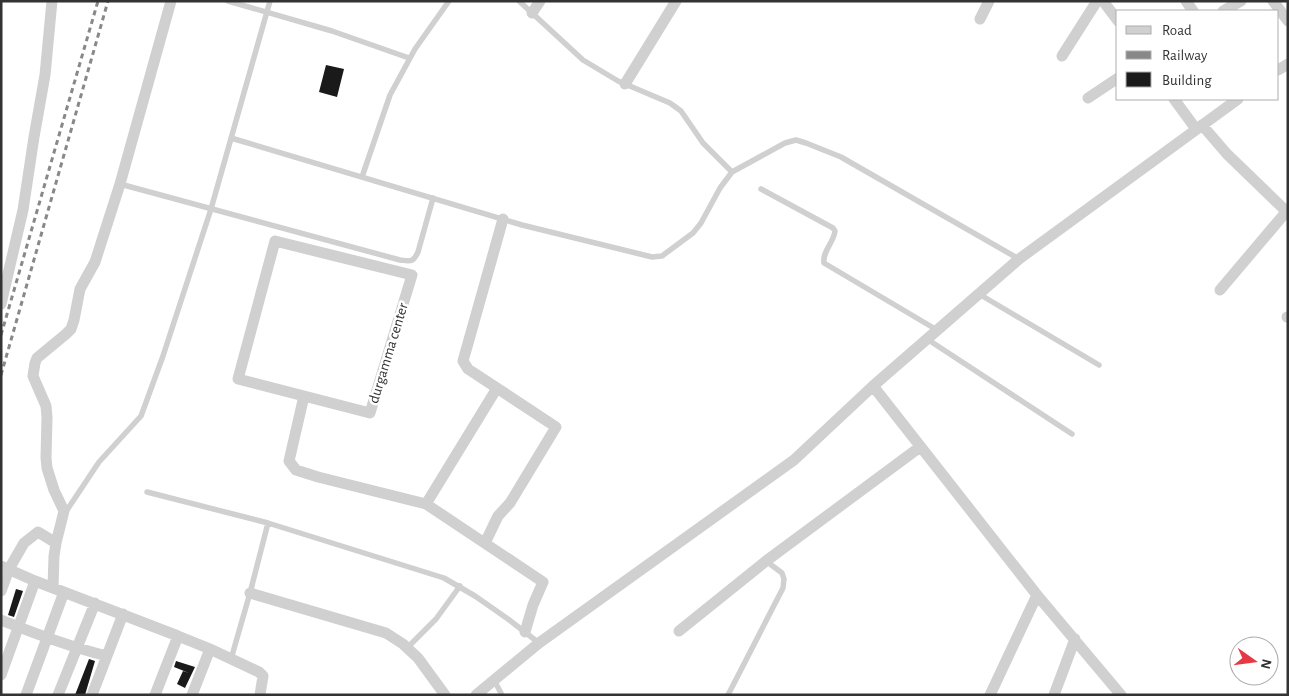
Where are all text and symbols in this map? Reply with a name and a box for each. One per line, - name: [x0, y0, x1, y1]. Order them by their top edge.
- legend: [1116, 10, 1279, 100]
- text: Road: [1162, 23, 1192, 38]
- text: Railway: [1162, 48, 1208, 63]
- text: Building: [1162, 73, 1212, 88]
- street label: durgamma center: [366, 301, 411, 405]
- north arrow: [1229, 636, 1279, 686]
- text: N: [1258, 657, 1274, 670]

